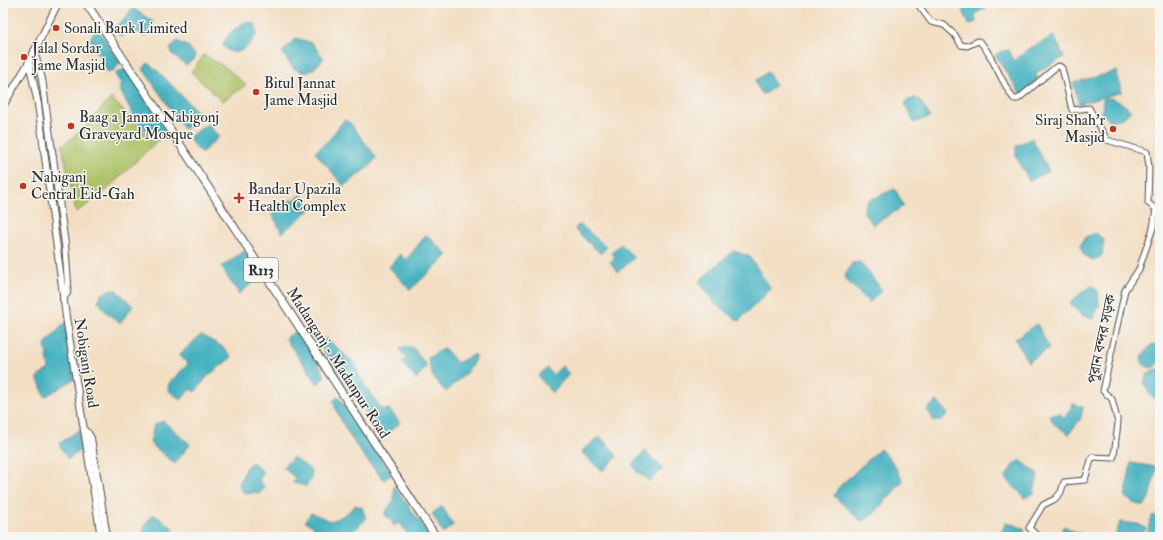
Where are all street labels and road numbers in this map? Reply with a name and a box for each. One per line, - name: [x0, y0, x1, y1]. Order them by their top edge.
- road number: R113: [244, 258, 278, 282]
- street label: Madanganj - Madanpur Road: [281, 284, 394, 443]
- street label: পুরান বন্দর সড়ক: [1083, 292, 1121, 385]
- street label: Nobiganj Road: [70, 317, 103, 410]

